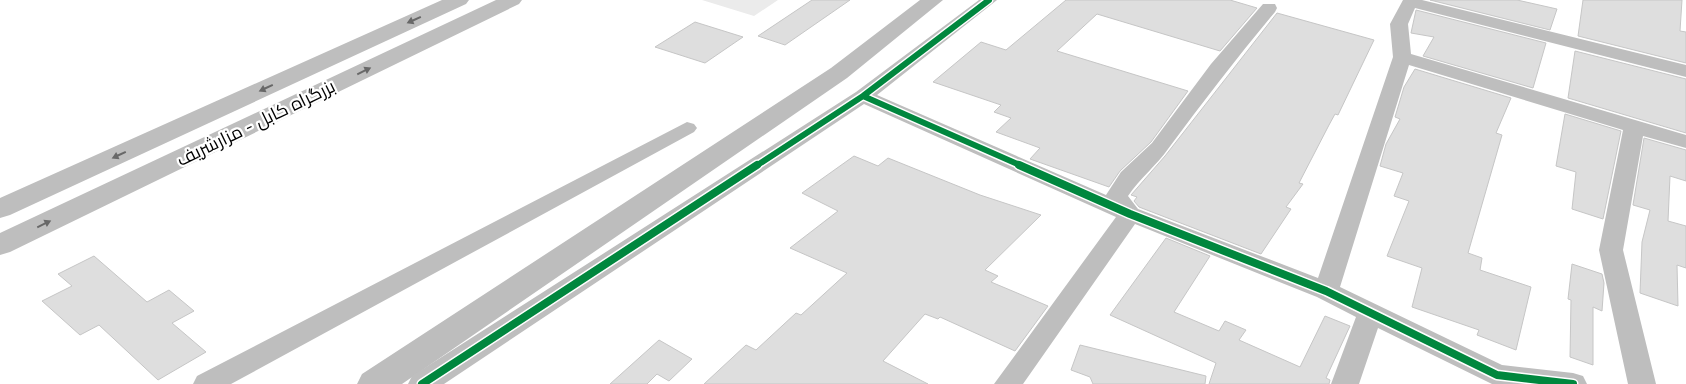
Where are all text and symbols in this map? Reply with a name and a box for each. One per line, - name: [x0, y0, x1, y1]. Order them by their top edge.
- one-way arrow: [407, 17, 421, 25]
- one-way arrow: [357, 67, 371, 75]
- street label: بزرگراه کابل - مزارشریف: [173, 74, 339, 172]
- one-way arrow: [259, 84, 273, 92]
- one-way arrow: [112, 152, 126, 160]
- one-way arrow: [37, 220, 51, 228]

